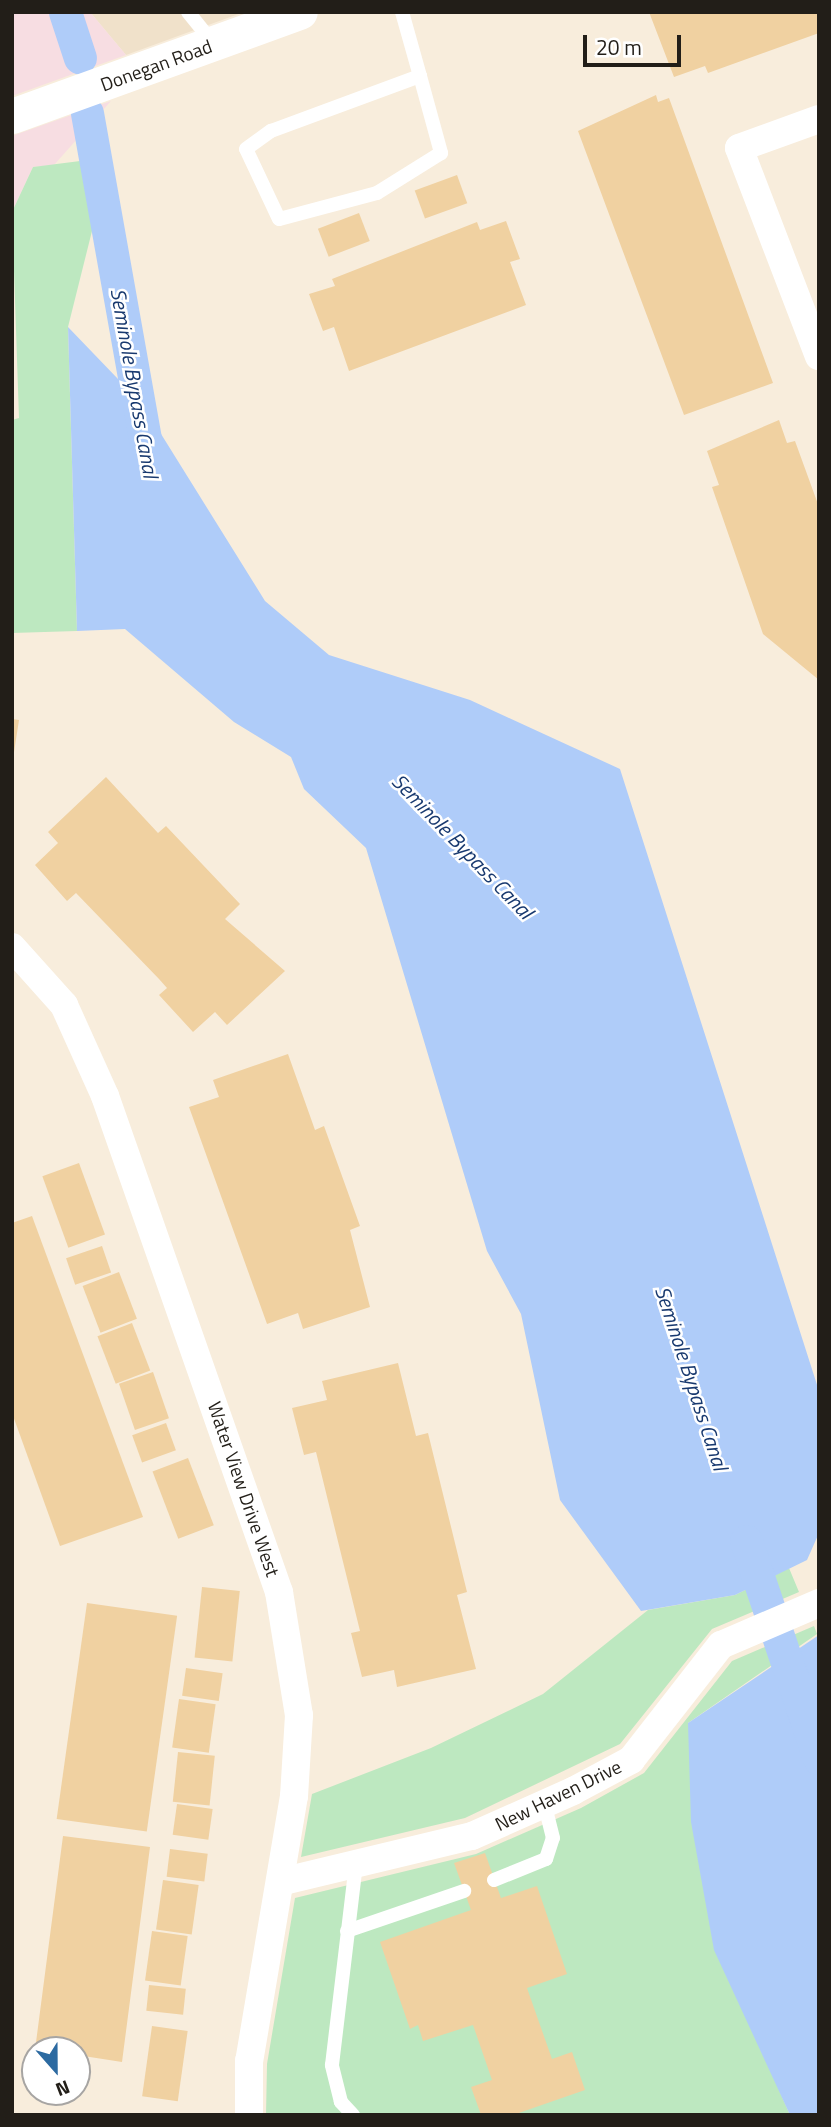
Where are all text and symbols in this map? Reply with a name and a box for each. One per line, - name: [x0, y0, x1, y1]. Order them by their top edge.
- scale bar: [586, 21, 684, 65]
- text: 20 m: [596, 31, 642, 63]
- street label: Donegan Road: [97, 34, 215, 96]
- water label: Seminole Bypass Canal: [106, 286, 164, 480]
- water label: Seminole Bypass Canal: [387, 768, 539, 924]
- water label: Seminole Bypass Canal: [650, 1283, 734, 1473]
- street label: Water View Drive West: [203, 1398, 285, 1580]
- street label: New Haven Drive: [491, 1755, 625, 1835]
- north arrow: [21, 2036, 91, 2106]
- text: N: [52, 2073, 74, 2105]

